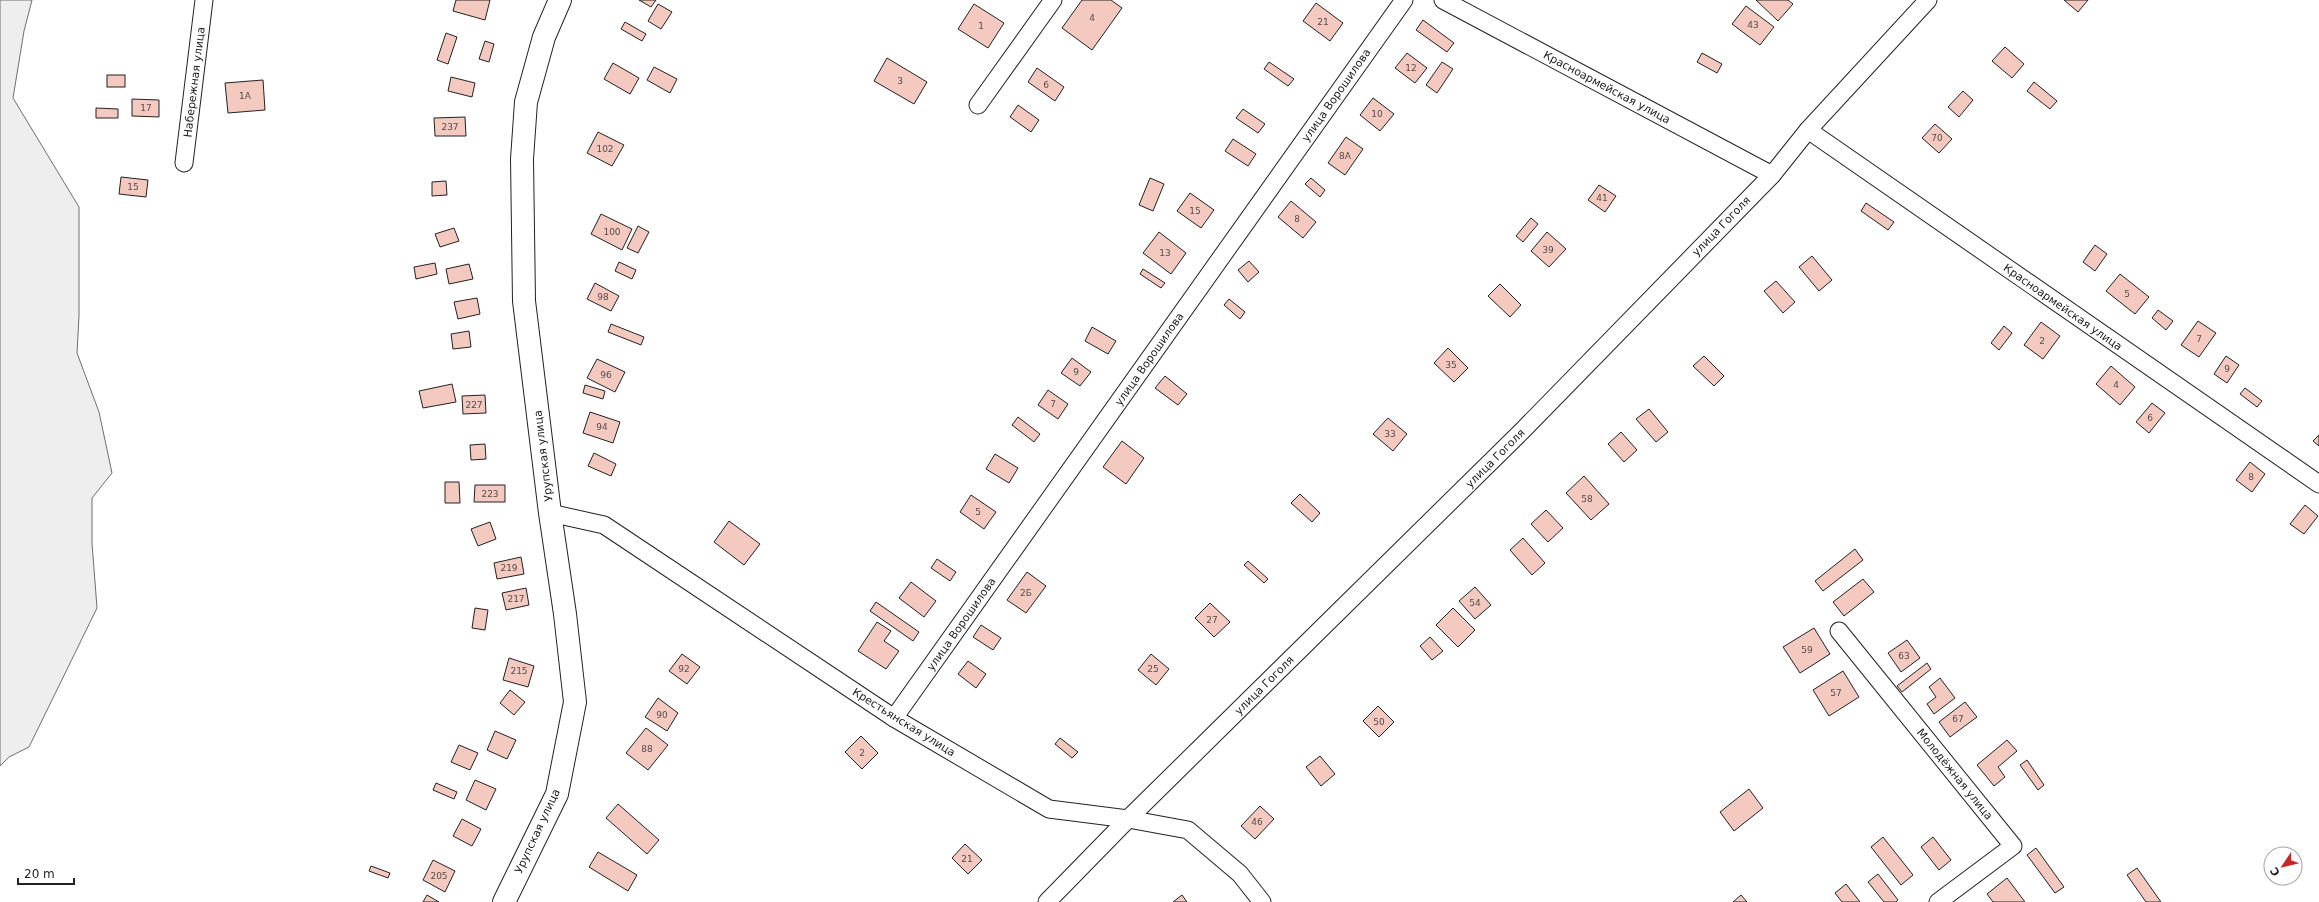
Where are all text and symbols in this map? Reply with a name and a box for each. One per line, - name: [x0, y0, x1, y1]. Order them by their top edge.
- house number: 4: [1089, 13, 1095, 23]
- house number: 21: [1317, 17, 1329, 27]
- house number: 43: [1747, 20, 1759, 30]
- house number: 1: [978, 21, 984, 31]
- street label: Набережная улица: [181, 26, 208, 138]
- street label: улица Ворошилова: [1299, 46, 1373, 144]
- street label: Красноармейская улица: [1541, 48, 1672, 126]
- house number: 12: [1405, 63, 1417, 73]
- house number: 3: [897, 76, 903, 86]
- house number: 6: [1043, 80, 1049, 90]
- house number: 1А: [239, 91, 252, 101]
- house number: 17: [140, 103, 152, 113]
- house number: 10: [1371, 109, 1383, 119]
- house number: 237: [441, 122, 459, 132]
- house number: 70: [1931, 133, 1943, 143]
- house number: 102: [596, 144, 614, 154]
- house number: 8А: [1339, 151, 1352, 161]
- house number: 15: [127, 182, 139, 192]
- house number: 41: [1596, 193, 1608, 203]
- street label: улица Гоголя: [1690, 194, 1753, 259]
- house number: 15: [1189, 206, 1201, 216]
- house number: 8: [1294, 214, 1300, 224]
- house number: 100: [603, 227, 621, 237]
- house number: 39: [1542, 245, 1554, 255]
- house number: 13: [1159, 248, 1171, 258]
- street label: Красноармейская улица: [2001, 261, 2125, 353]
- house number: 5: [2124, 289, 2130, 299]
- house number: 98: [597, 292, 609, 302]
- street label: улица Ворошилова: [1112, 310, 1186, 408]
- house number: 7: [2196, 334, 2202, 344]
- house number: 2: [2039, 336, 2045, 346]
- house number: 35: [1445, 360, 1457, 370]
- house number: 9: [2224, 364, 2230, 374]
- house number: 9: [1073, 367, 1079, 377]
- house number: 96: [600, 370, 612, 380]
- house number: 4: [2113, 380, 2119, 390]
- house number: 7: [1050, 399, 1056, 409]
- house number: 227: [465, 400, 483, 410]
- street label: Урупская улица: [531, 410, 556, 502]
- house number: 6: [2147, 413, 2153, 423]
- house number: 94: [596, 422, 608, 432]
- street label: улица Гоголя: [1463, 426, 1528, 491]
- house number: 33: [1384, 429, 1396, 439]
- house number: 8: [2248, 472, 2254, 482]
- house number: 223: [481, 489, 499, 499]
- house number: 58: [1581, 494, 1593, 504]
- house number: 5: [975, 507, 981, 517]
- house number: 219: [500, 563, 518, 573]
- street label: улица Ворошилова: [924, 575, 998, 673]
- house number: 2Б: [1020, 588, 1032, 598]
- house number: 217: [507, 594, 525, 604]
- house number: 54: [1469, 598, 1481, 608]
- house number: 27: [1206, 615, 1218, 625]
- house number: 59: [1801, 645, 1813, 655]
- house number: 63: [1898, 651, 1910, 661]
- street label: улица Гоголя: [1232, 653, 1297, 718]
- house number: 92: [678, 664, 690, 674]
- house number: 25: [1147, 664, 1159, 674]
- house number: 215: [510, 666, 528, 676]
- street label: Крестьянская улица: [850, 685, 958, 759]
- house number: 57: [1830, 688, 1842, 698]
- house number: 90: [656, 710, 668, 720]
- house number: 67: [1952, 714, 1964, 724]
- house number: 50: [1373, 717, 1385, 727]
- street label: Молодёжная улица: [1914, 726, 1995, 822]
- house number: 88: [641, 744, 653, 754]
- house number: 2: [859, 748, 865, 758]
- street label: Урупская улица: [512, 787, 563, 876]
- house number: 46: [1251, 817, 1263, 827]
- north arrow: [2263, 846, 2303, 886]
- house number: 21: [961, 854, 973, 864]
- scale bar: [18, 860, 74, 886]
- text: С: [2268, 864, 2283, 878]
- text: 20 m: [24, 867, 55, 881]
- house number: 205: [430, 871, 448, 881]

